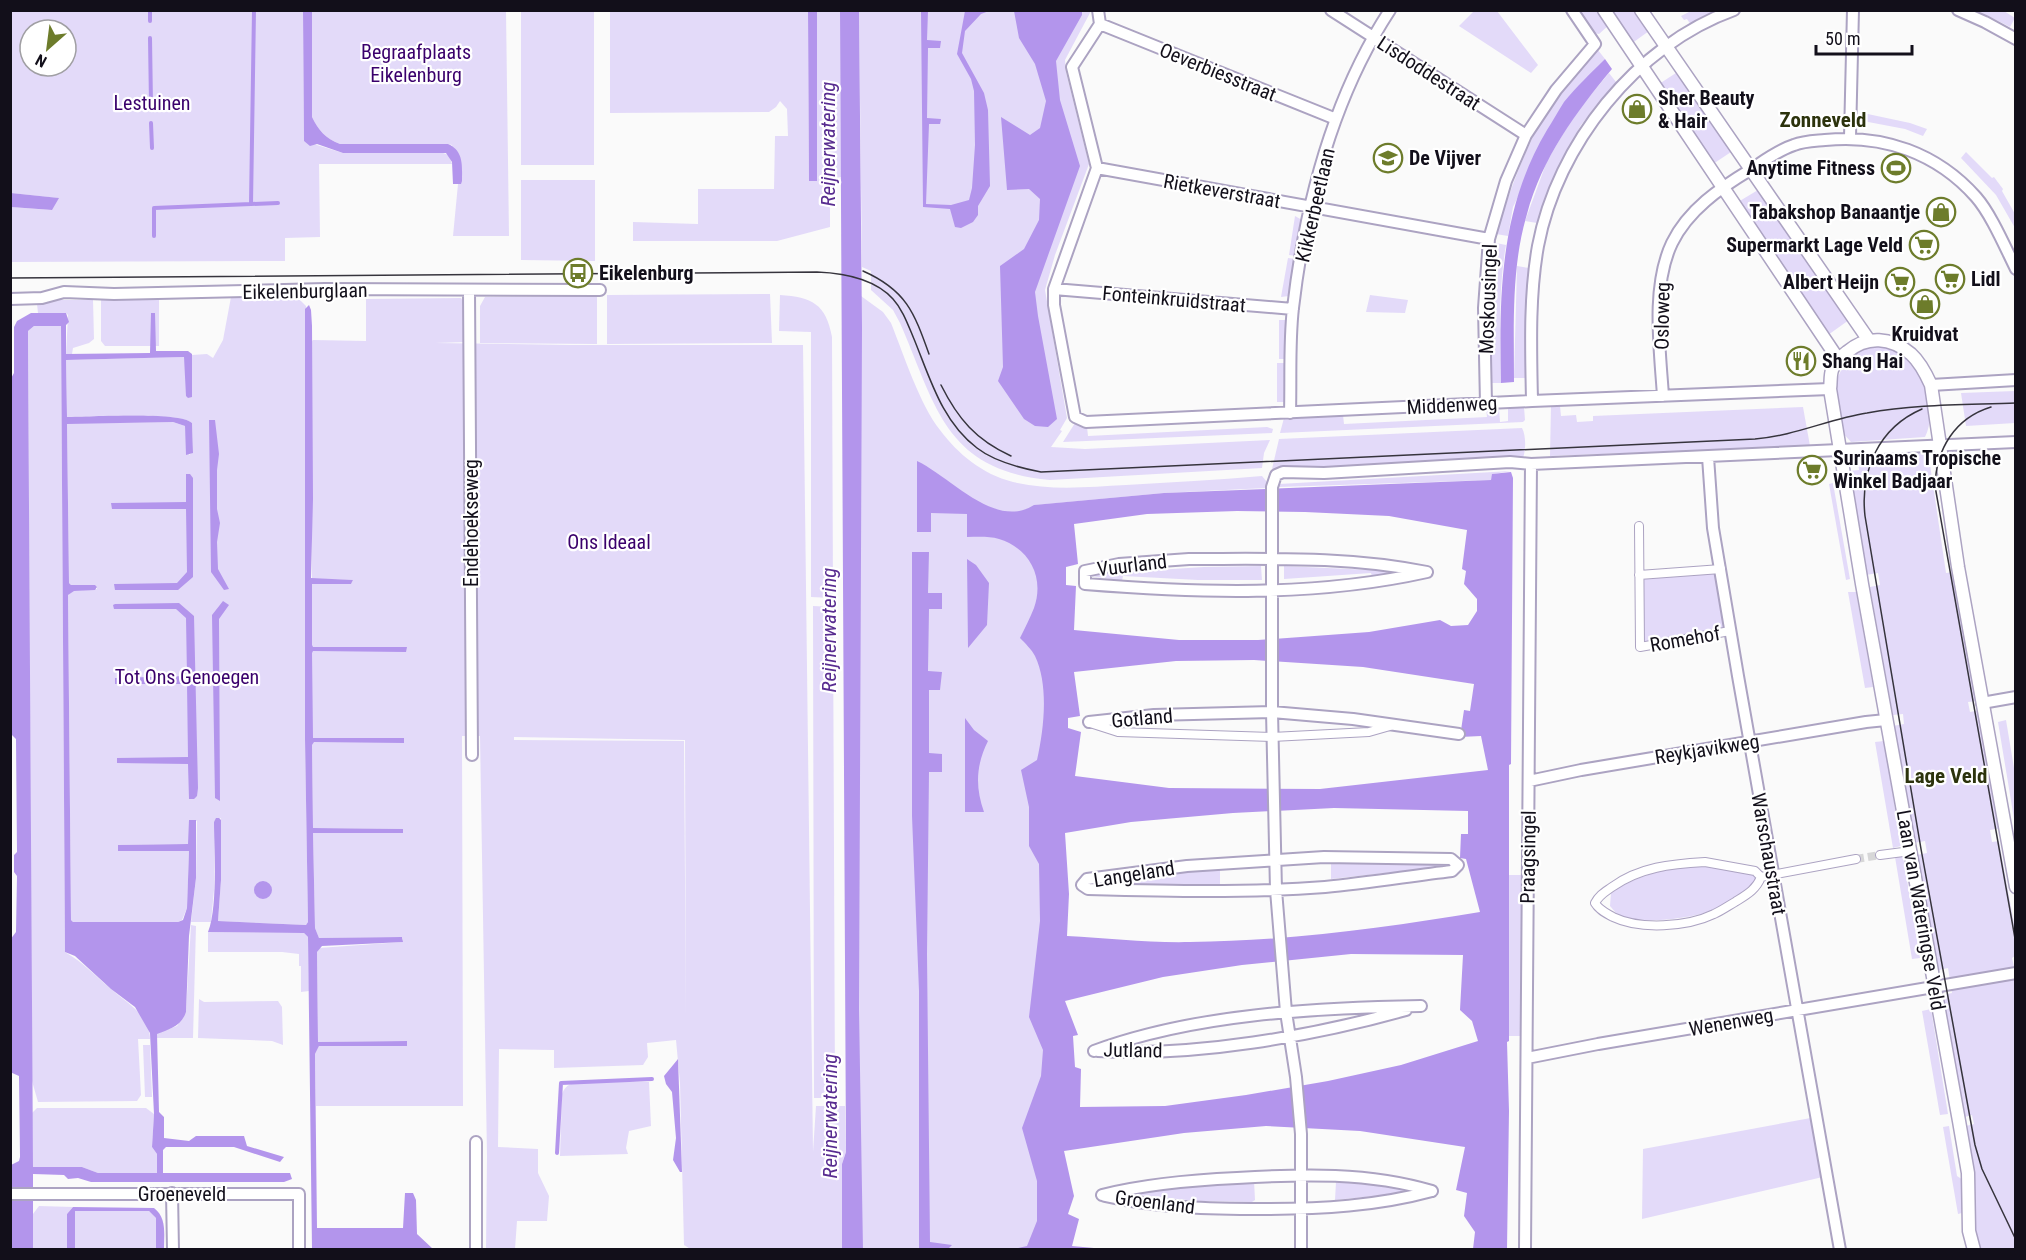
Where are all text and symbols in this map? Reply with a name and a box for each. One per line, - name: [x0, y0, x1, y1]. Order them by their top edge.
- north arrow: [18, 18, 78, 78]
- scale bar: [1816, 18, 1912, 56]
- text: 50 m: [1825, 28, 1860, 49]
- street label: Lisdoddestraat: [1373, 31, 1485, 115]
- street label: Oeverbiesstraat: [1156, 38, 1280, 106]
- park label: Begraafplaats Eikelenburg: [361, 40, 471, 87]
- text: N: [32, 50, 50, 71]
- water label: Reijnerwatering: [816, 82, 840, 206]
- place label: Sher Beauty & Hair: [1658, 86, 1755, 133]
- park label: Lestuinen: [114, 91, 190, 115]
- shop icon: Sher Beauty & Hair: [1621, 93, 1653, 125]
- district label: Zonneveld: [1780, 108, 1867, 132]
- school or university icon: De Vijver: [1372, 142, 1404, 174]
- street label: Kikkerbeetlaan: [1290, 145, 1340, 265]
- place label: De Vijver: [1409, 146, 1481, 170]
- sports icon: Anytime Fitness: [1880, 152, 1912, 184]
- place label: Anytime Fitness: [1746, 156, 1875, 180]
- street label: Rietkeverstraat: [1162, 169, 1282, 213]
- shop icon: Tabakshop Banaantje: [1925, 196, 1957, 228]
- place label: Tabakshop Banaantje: [1749, 200, 1920, 224]
- supermarket icon: Supermarkt Lage Veld: [1908, 229, 1940, 261]
- place label: Supermarkt Lage Veld: [1726, 233, 1903, 257]
- street label: Moskousingel: [1474, 244, 1502, 354]
- bus stop icon: Eikelenburg: [562, 257, 594, 289]
- place label: Eikelenburg: [599, 261, 693, 285]
- supermarket icon: Lidl: [1934, 263, 1966, 295]
- supermarket icon: Albert Heijn: [1884, 266, 1916, 298]
- place label: Lidl: [1971, 267, 2001, 291]
- place label: Albert Heijn: [1783, 270, 1879, 294]
- street label: Eikelenburglaan: [242, 278, 368, 304]
- street label: Fonteinkruidstraat: [1101, 281, 1247, 317]
- street label: Osloweg: [1649, 282, 1675, 350]
- shop icon: Kruidvat: [1909, 288, 1941, 320]
- place label: Kruidvat: [1892, 322, 1958, 346]
- restaurant icon: Shang Hai: [1785, 345, 1817, 377]
- place label: Shang Hai: [1822, 349, 1903, 373]
- street label: Middenweg: [1406, 391, 1498, 419]
- place label: Surinaams Tropische Winkel Badjaar: [1833, 446, 2001, 493]
- supermarket icon: Surinaams Tropische Winkel Badjaar: [1796, 454, 1828, 486]
- street label: Endehoekseweg: [459, 459, 483, 587]
- park label: Ons Ideaal: [567, 530, 651, 554]
- street label: Vuurland: [1096, 549, 1168, 581]
- water label: Reijnerwatering: [817, 568, 841, 692]
- street label: Romehof: [1648, 621, 1723, 657]
- park label: Tot Ons Genoegen: [115, 665, 259, 689]
- street label: Gotland: [1110, 703, 1174, 733]
- street label: Reykjavikweg: [1653, 729, 1761, 769]
- district label: Lage Veld: [1905, 764, 1987, 788]
- street label: Warschaustraat: [1746, 791, 1792, 917]
- street label: Laan van Wateringse Veld: [1892, 808, 1950, 1012]
- street label: Praagsingel: [1515, 810, 1541, 904]
- street label: Langeland: [1092, 856, 1176, 892]
- street label: Wenenweg: [1687, 1003, 1775, 1041]
- street label: Jutland: [1103, 1037, 1163, 1063]
- water label: Reijnerwatering: [818, 1054, 842, 1178]
- street label: Groeneveld: [138, 1182, 226, 1206]
- street label: Groenland: [1114, 1185, 1196, 1219]

